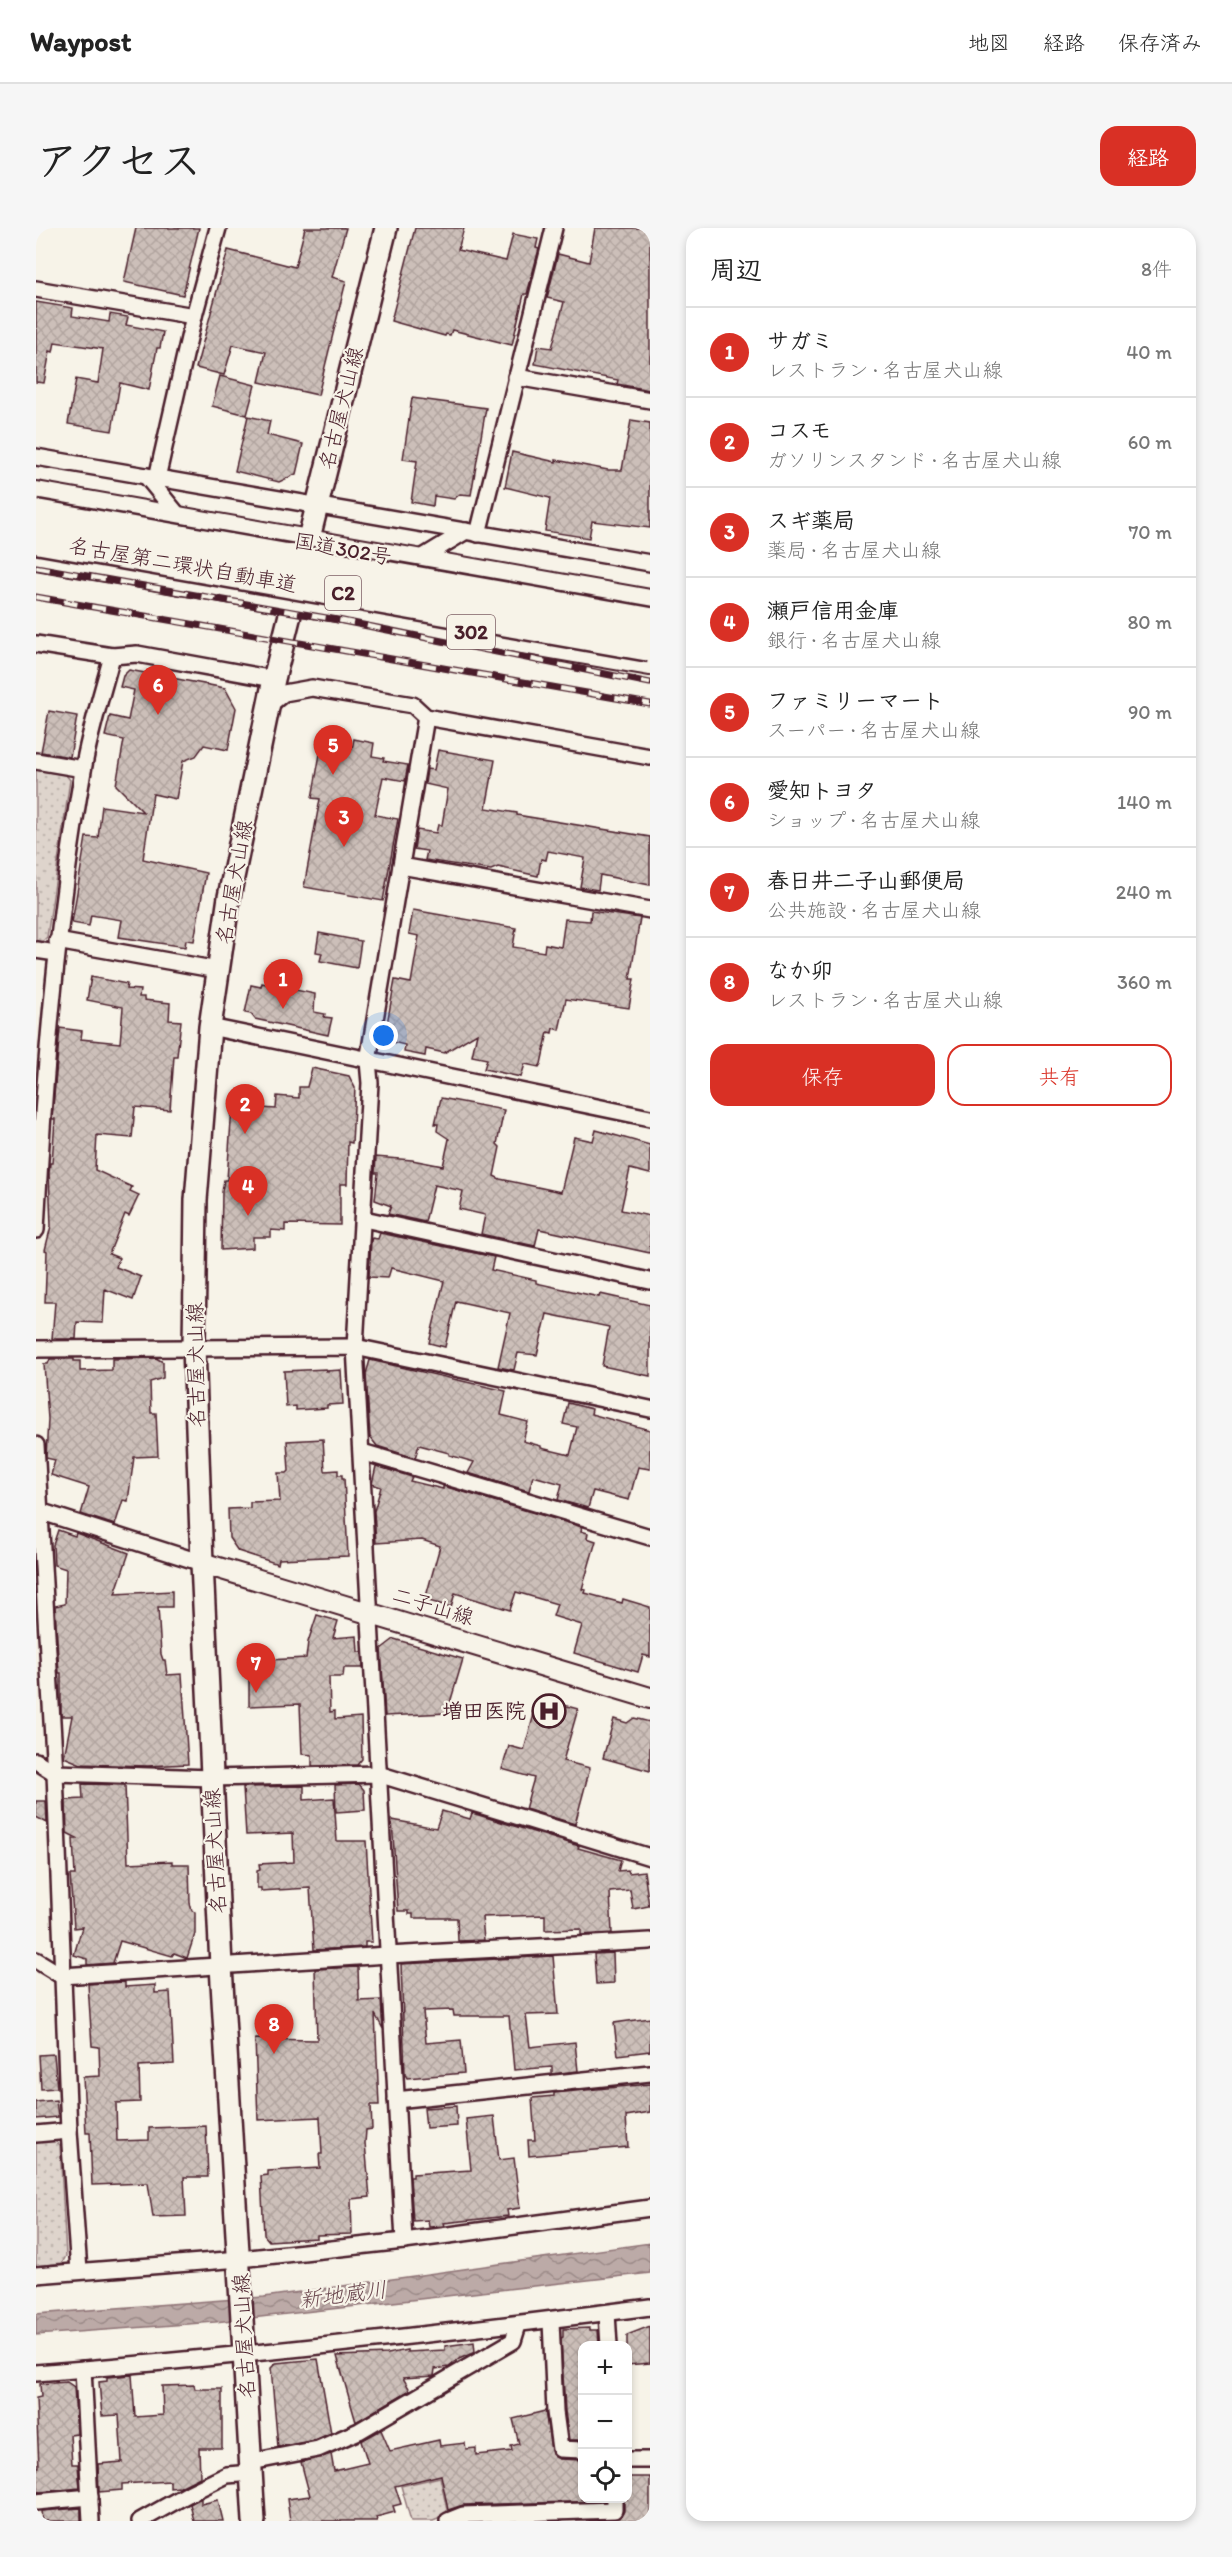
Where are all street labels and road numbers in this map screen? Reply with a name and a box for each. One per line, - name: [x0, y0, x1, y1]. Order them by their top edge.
- street label: 名古屋犬山線: [313, 344, 368, 472]
- street label: 国道302号: [292, 528, 394, 569]
- street label: 名古屋第二環状自動車道: [67, 532, 299, 597]
- road number: C2: [325, 576, 361, 610]
- road number: 302: [447, 615, 495, 649]
- street label: 名古屋犬山線: [210, 818, 257, 946]
- street label: 名古屋犬山線: [182, 1302, 209, 1428]
- street label: 二子山線: [389, 1581, 477, 1630]
- street label: 名古屋犬山線: [199, 1787, 230, 1915]
- street label: 名古屋犬山線: [228, 2272, 259, 2400]

